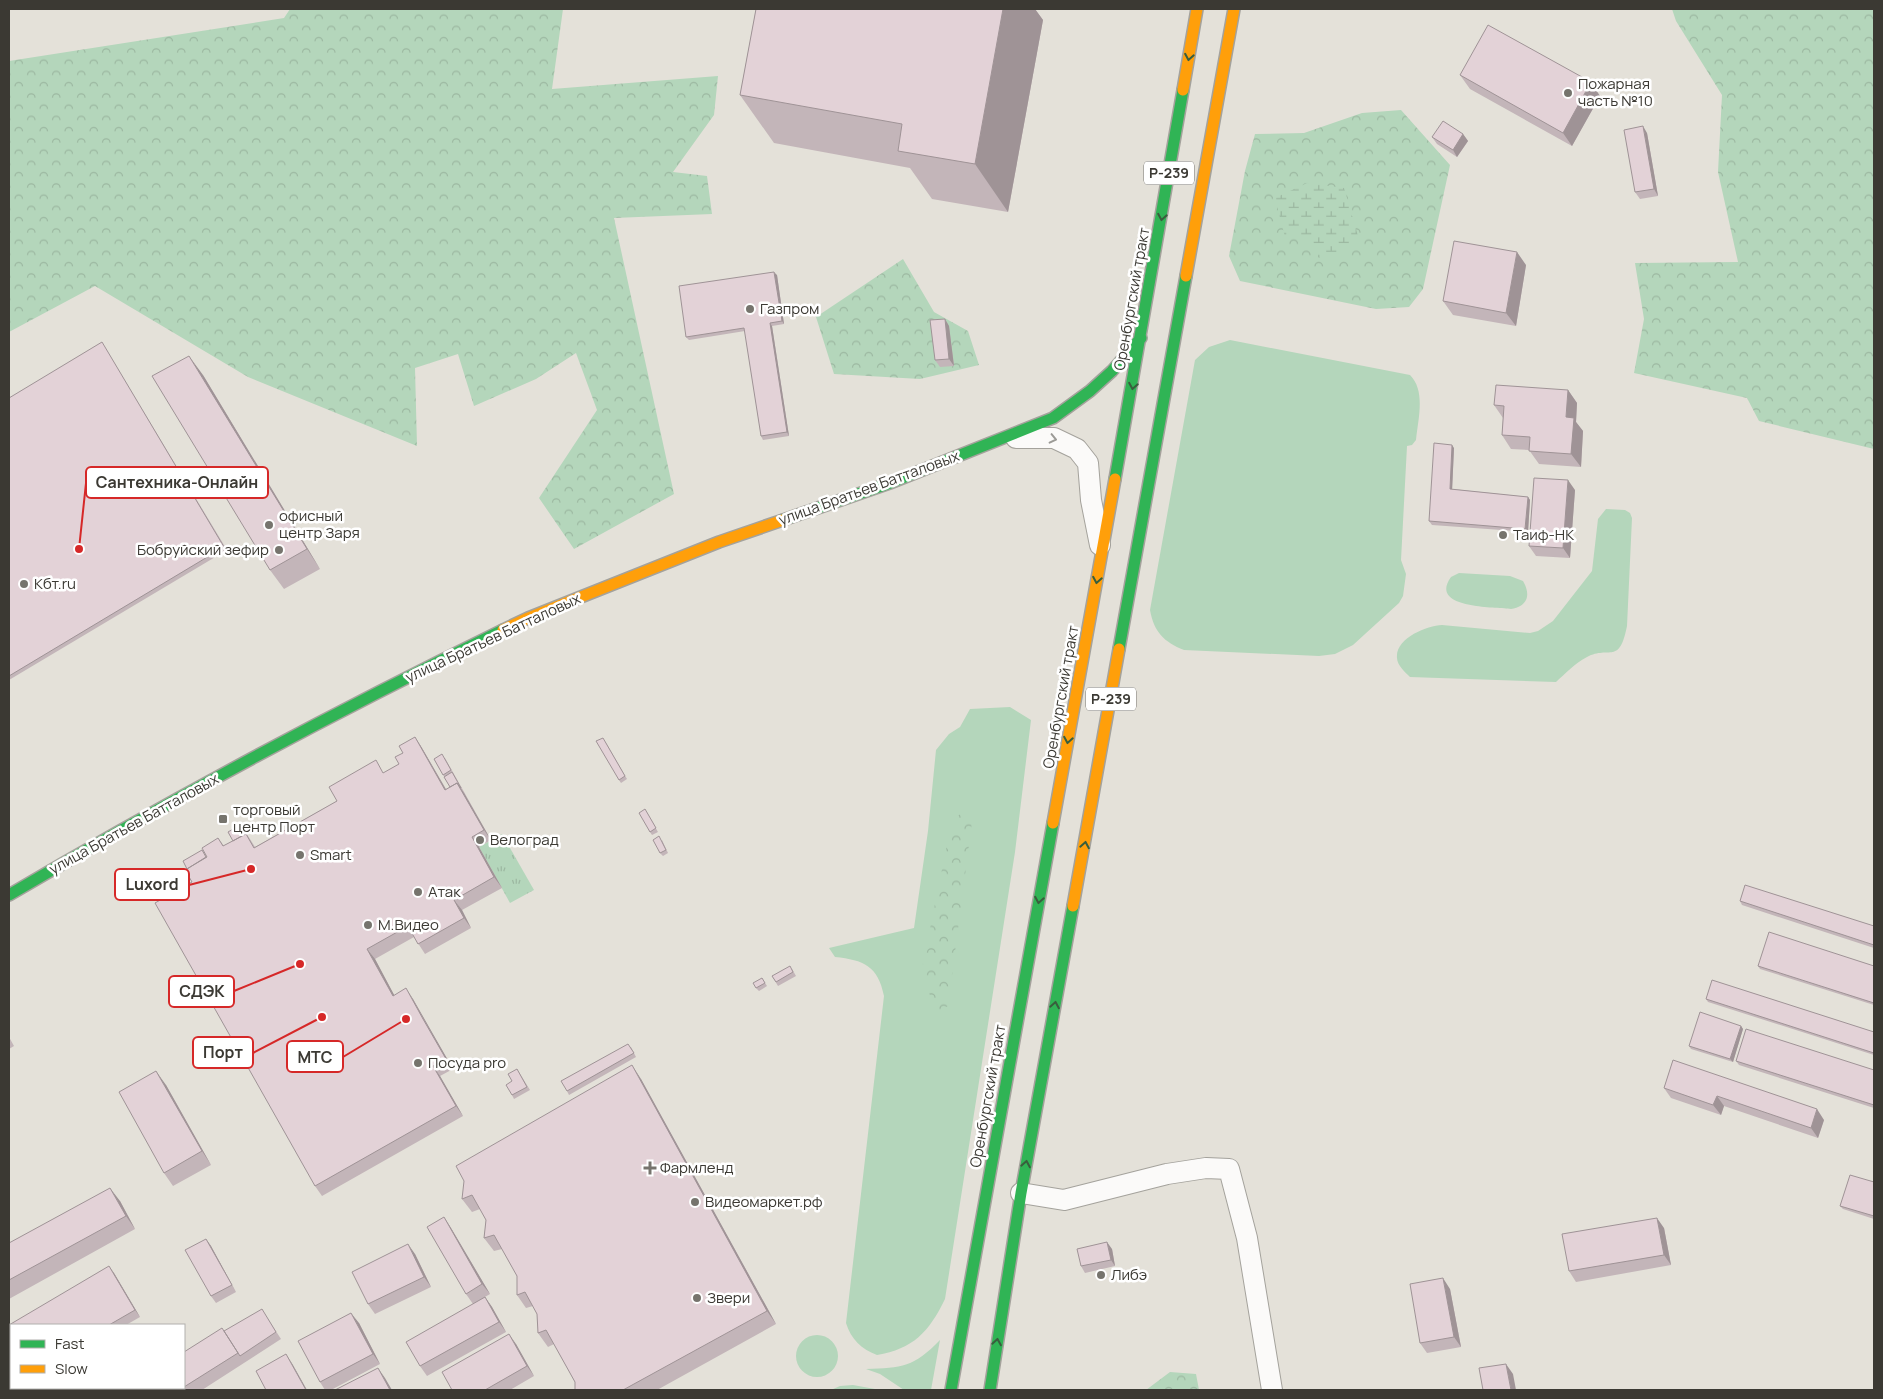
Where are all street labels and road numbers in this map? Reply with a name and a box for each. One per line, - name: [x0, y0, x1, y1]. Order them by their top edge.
- road number: Р-239: [1144, 162, 1194, 184]
- street label: Оренбургский тракт: [1109, 225, 1155, 372]
- street label: улица Братьев Батталовых: [775, 445, 962, 530]
- street label: улица Братьев Батталовых: [402, 588, 584, 687]
- street label: Оренбургский тракт: [1038, 623, 1084, 770]
- road number: Р-239: [1086, 688, 1136, 711]
- street label: улица Братьев Батталовых: [45, 768, 223, 879]
- street label: Оренбургский тракт: [965, 1022, 1011, 1169]

